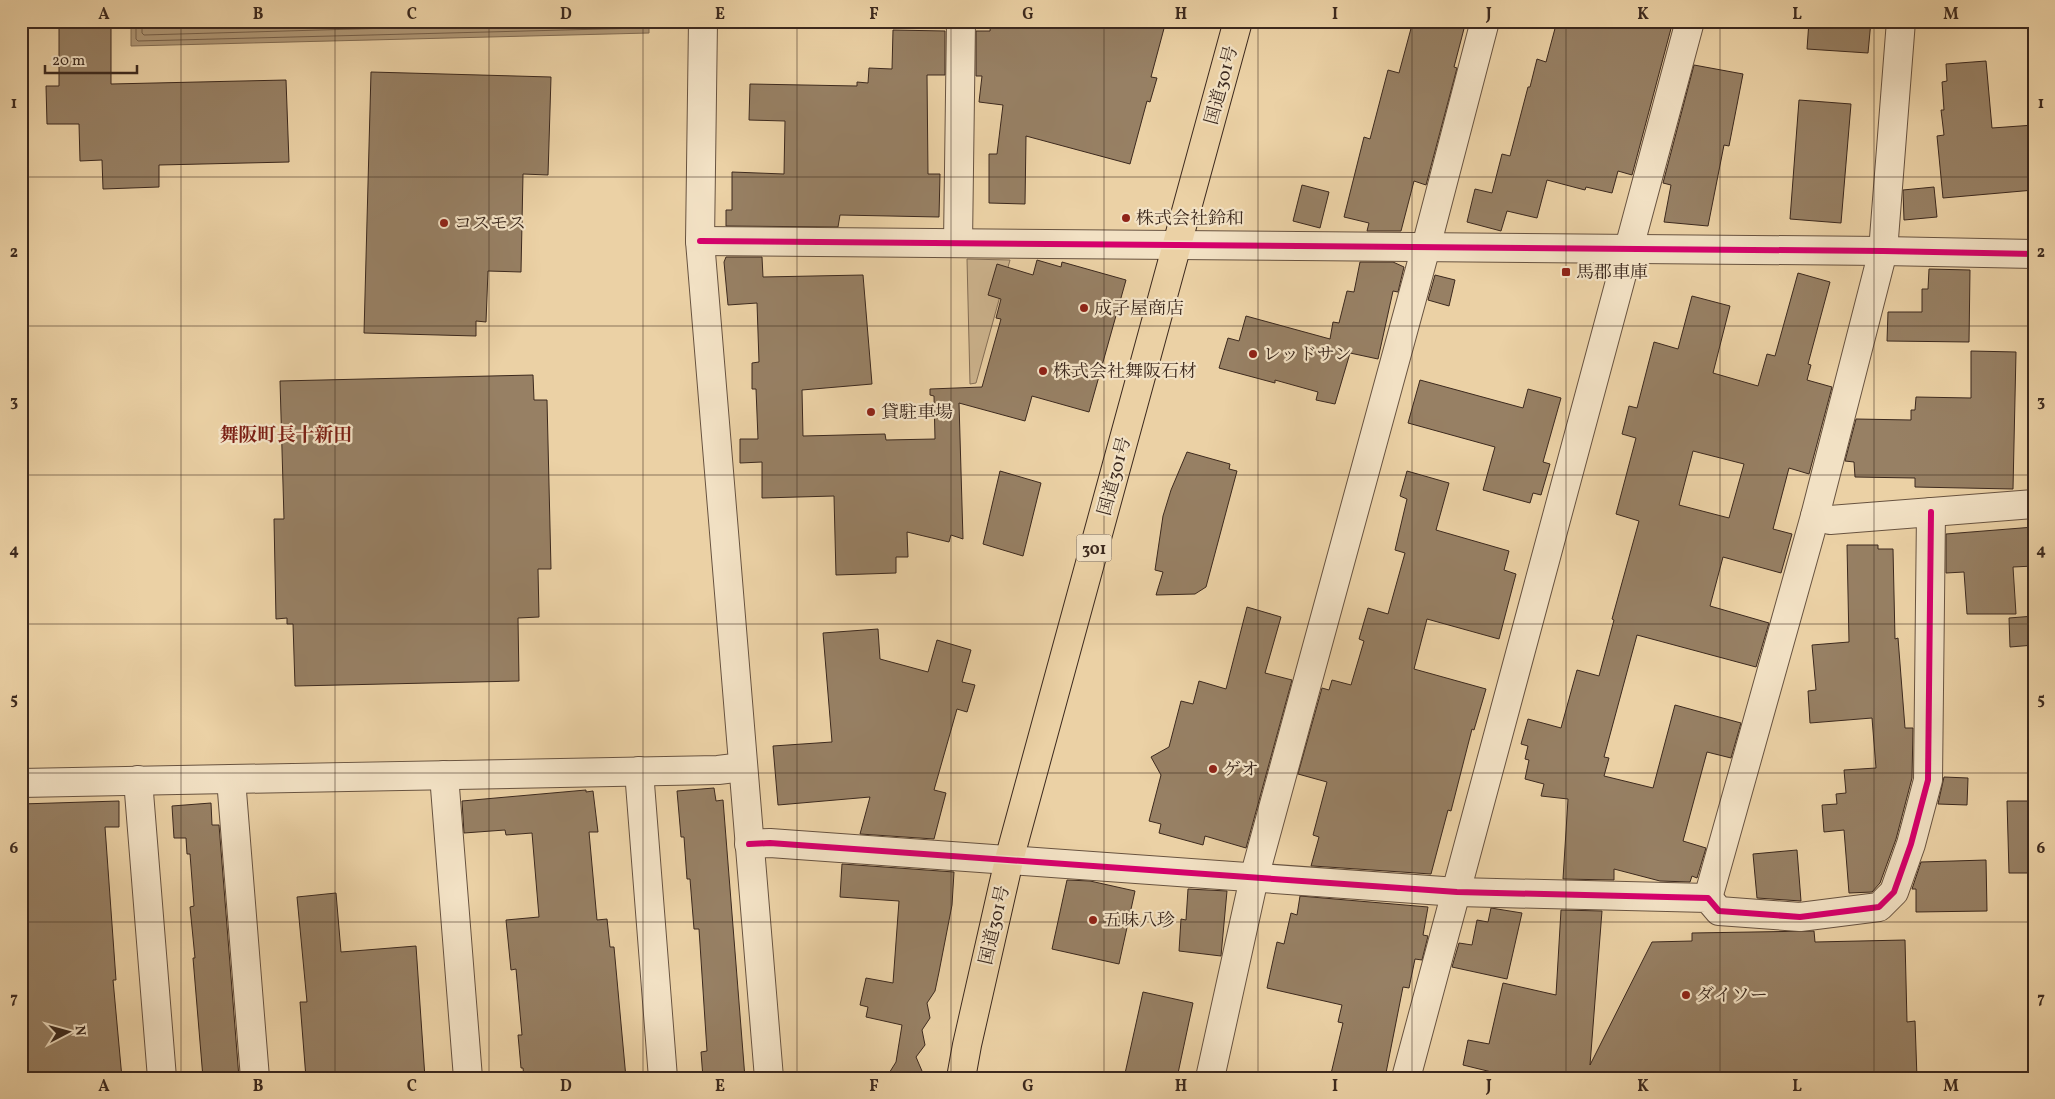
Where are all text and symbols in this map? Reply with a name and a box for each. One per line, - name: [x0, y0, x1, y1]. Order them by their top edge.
- text: A: [98, 4, 110, 26]
- text: B: [253, 4, 264, 26]
- text: C: [407, 4, 417, 26]
- text: D: [560, 4, 572, 26]
- text: E: [715, 4, 725, 26]
- text: F: [869, 4, 879, 26]
- text: G: [1022, 4, 1034, 26]
- text: H: [1175, 4, 1187, 26]
- text: I: [1332, 4, 1338, 26]
- text: J: [1485, 4, 1492, 26]
- text: K: [1637, 4, 1649, 26]
- text: L: [1792, 4, 1802, 26]
- text: M: [1943, 4, 1959, 26]
- scale bar: [45, 42, 138, 74]
- street label: 国道301号: [1200, 43, 1245, 128]
- text: 20 m: [52, 51, 85, 72]
- text: 1: [11, 93, 17, 115]
- text: 1: [2038, 93, 2044, 115]
- place label: 株式会社鈴和: [1136, 207, 1244, 232]
- place label: コスモス: [454, 212, 526, 237]
- marker: 株式会社鈴和: [1120, 212, 1132, 224]
- marker: コスモス: [438, 217, 450, 229]
- text: 2: [10, 242, 18, 264]
- text: 2: [2037, 242, 2045, 264]
- place label: 馬郡車庫: [1576, 261, 1648, 286]
- marker: 馬郡車庫: [1560, 266, 1572, 278]
- place label: 成子屋商店: [1094, 297, 1184, 322]
- marker: 成子屋商店: [1078, 302, 1090, 314]
- place label: レッドサン: [1263, 343, 1352, 368]
- marker: レッドサン: [1247, 348, 1259, 360]
- place label: 株式会社舞阪石材: [1053, 360, 1197, 385]
- marker: 株式会社舞阪石材: [1037, 365, 1049, 377]
- text: 3: [10, 391, 18, 413]
- text: 3: [2037, 391, 2045, 413]
- place label: 貸駐車場: [881, 401, 953, 426]
- marker: 貸駐車場: [865, 406, 877, 418]
- district label: 舞阪町長十新田: [219, 423, 353, 449]
- street label: 国道301号: [1093, 434, 1138, 519]
- road number: 301: [1076, 534, 1112, 562]
- text: 4: [9, 540, 19, 562]
- text: 4: [2036, 540, 2046, 562]
- text: 5: [10, 689, 18, 711]
- text: 5: [2037, 689, 2045, 711]
- place label: ゲオ: [1223, 758, 1259, 783]
- marker: ゲオ: [1207, 763, 1219, 775]
- text: 6: [10, 838, 19, 860]
- text: 6: [2037, 838, 2046, 860]
- street label: 国道301号: [974, 883, 1017, 967]
- place label: 五味八珍: [1103, 909, 1175, 934]
- marker: 五味八珍: [1087, 914, 1099, 926]
- place label: ダイソー: [1696, 984, 1768, 1009]
- text: 7: [10, 988, 18, 1010]
- text: 7: [2037, 988, 2045, 1010]
- marker: ダイソー: [1680, 989, 1692, 1001]
- north arrow: [42, 1006, 92, 1056]
- text: N: [69, 1025, 89, 1037]
- text: A: [98, 1076, 110, 1098]
- text: B: [253, 1076, 264, 1098]
- text: C: [407, 1076, 417, 1098]
- text: D: [560, 1076, 572, 1098]
- text: E: [715, 1076, 725, 1098]
- text: F: [869, 1076, 879, 1098]
- text: G: [1022, 1076, 1034, 1098]
- text: H: [1175, 1076, 1187, 1098]
- text: I: [1332, 1076, 1338, 1098]
- text: J: [1485, 1076, 1492, 1098]
- text: K: [1637, 1076, 1649, 1098]
- text: L: [1792, 1076, 1802, 1098]
- text: M: [1943, 1076, 1959, 1098]

